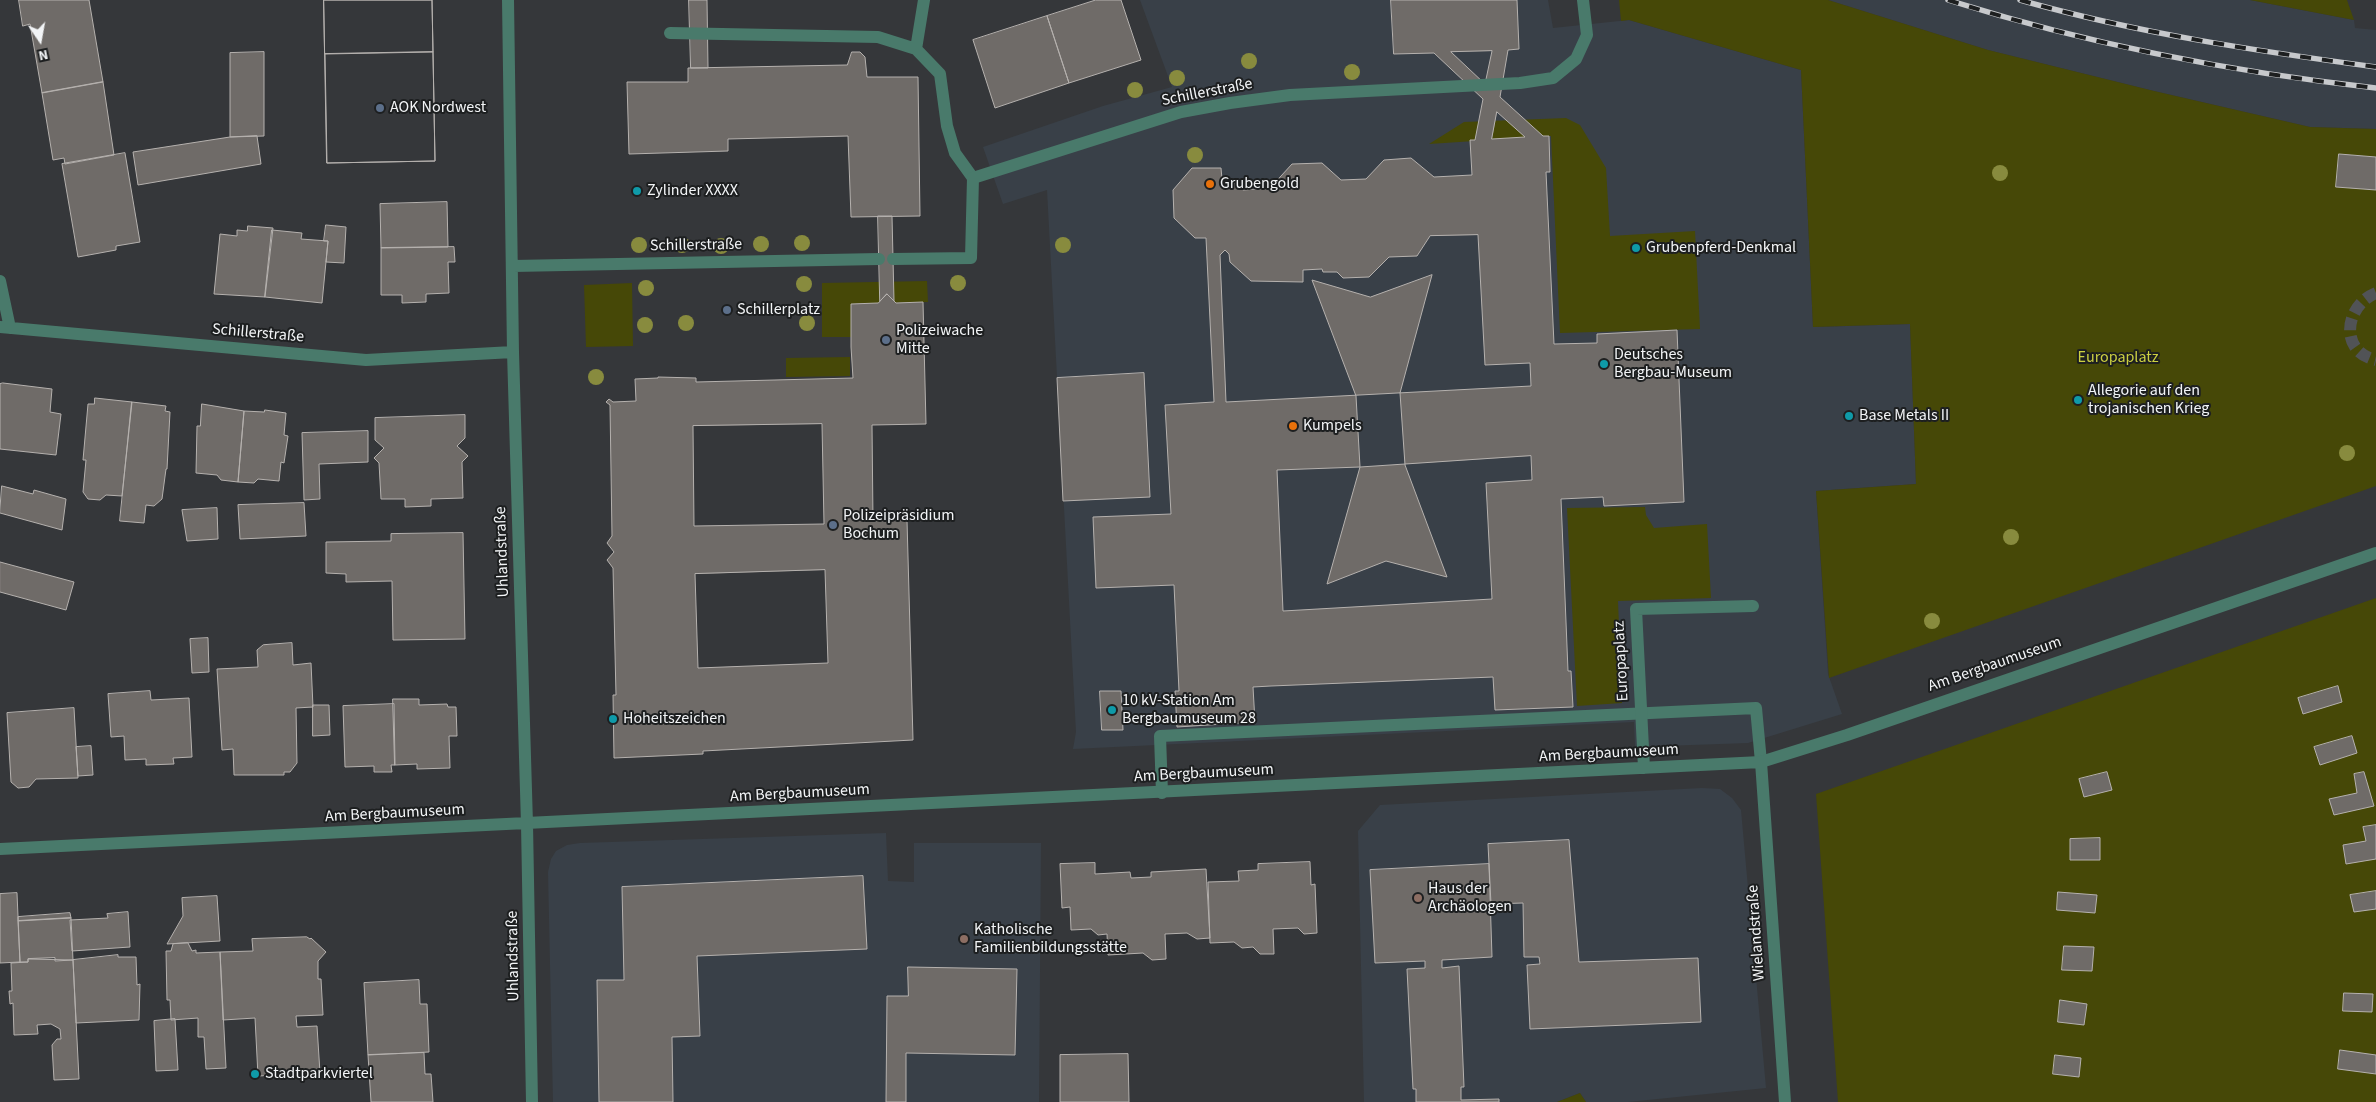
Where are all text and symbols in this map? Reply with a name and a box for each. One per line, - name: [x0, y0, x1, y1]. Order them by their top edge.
- north arrow: [15, 15, 65, 65]
- text: N: [36, 44, 50, 65]
- street label: Schillerstraße: [1160, 75, 1254, 111]
- place label: AOK Nordwest: [390, 98, 486, 118]
- marker: AOK Nordwest: [374, 102, 386, 114]
- place label: Grubengold: [1220, 174, 1299, 194]
- marker: Grubengold: [1204, 178, 1216, 190]
- place label: Zylinder XXXX: [647, 181, 738, 201]
- marker: Zylinder XXXX: [631, 185, 643, 197]
- street label: Schillerstraße: [650, 236, 742, 256]
- place label: Grubenpferd-Denkmal: [1646, 238, 1796, 258]
- marker: Grubenpferd-Denkmal: [1630, 242, 1642, 254]
- place label: Schillerplatz: [737, 300, 820, 320]
- marker: Schillerplatz: [721, 304, 733, 316]
- street label: Schillerstraße: [211, 320, 305, 348]
- place label: Polizeiwache Mitte: [896, 321, 983, 359]
- marker: Polizeiwache Mitte: [880, 334, 892, 346]
- place label: Deutsches Bergbau-Museum: [1614, 345, 1732, 383]
- park label: Europaplatz: [2078, 348, 2158, 368]
- marker: Deutsches Bergbau-Museum: [1598, 358, 1610, 370]
- place label: Allegorie auf den trojanischen Krieg: [2088, 381, 2209, 419]
- marker: Allegorie auf den trojanischen Krieg: [2072, 394, 2084, 406]
- place label: Base Metals II: [1859, 406, 1949, 426]
- marker: Base Metals II: [1843, 410, 1855, 422]
- place label: Kumpels: [1303, 416, 1362, 436]
- marker: Kumpels: [1287, 420, 1299, 432]
- street label: Uhlandstraße: [492, 506, 514, 598]
- place label: Polizeipräsidium Bochum: [843, 506, 954, 544]
- marker: Polizeipräsidium Bochum: [827, 519, 839, 531]
- street label: Europaplatz: [1610, 620, 1634, 702]
- street label: Am Bergbaumuseum: [1926, 633, 2064, 697]
- place label: 10 kV-Station Am Bergbaumuseum 28: [1122, 691, 1256, 729]
- marker: 10 kV-Station Am Bergbaumuseum 28: [1106, 704, 1118, 716]
- place label: Hoheitszeichen: [623, 709, 726, 729]
- marker: Hoheitszeichen: [607, 713, 619, 725]
- street label: Am Bergbaumuseum: [1539, 741, 1679, 767]
- street label: Am Bergbaumuseum: [1134, 761, 1274, 787]
- street label: Am Bergbaumuseum: [730, 781, 870, 807]
- street label: Am Bergbaumuseum: [325, 801, 465, 827]
- place label: Haus der Archäologen: [1428, 879, 1512, 917]
- street label: Wielandstraße: [1744, 884, 1770, 982]
- marker: Haus der Archäologen: [1412, 892, 1424, 904]
- street label: Uhlandstraße: [504, 910, 524, 1002]
- place label: Katholische Familienbildungsstätte: [974, 920, 1127, 958]
- marker: Katholische Familienbildungsstätte: [958, 933, 970, 945]
- place label: Stadtparkviertel: [265, 1064, 373, 1084]
- marker: Stadtparkviertel: [249, 1068, 261, 1080]

